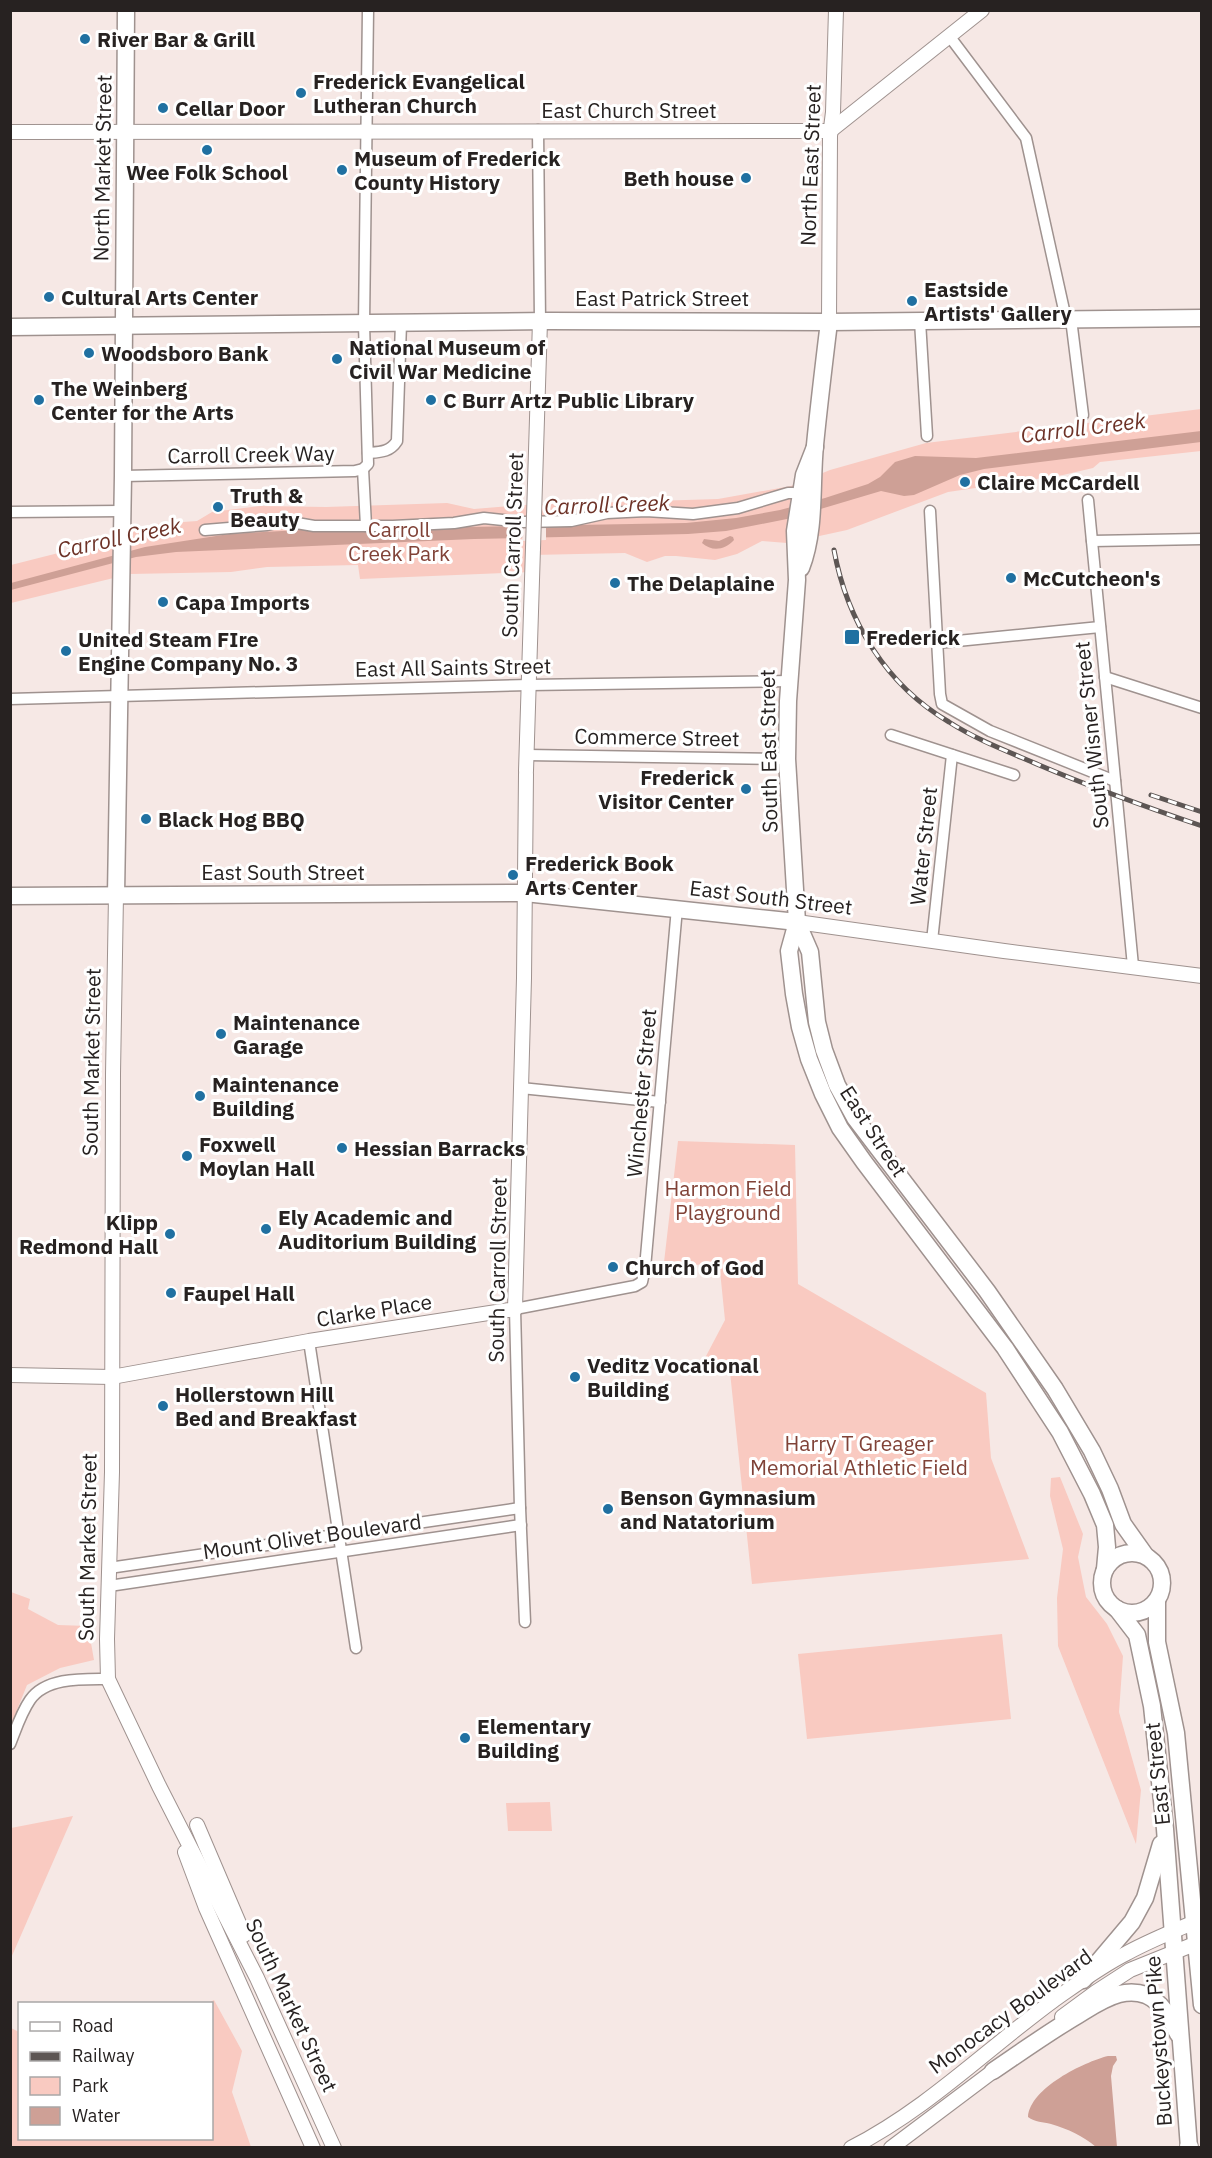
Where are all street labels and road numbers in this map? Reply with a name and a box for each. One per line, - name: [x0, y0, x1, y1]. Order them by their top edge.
- street label: North Market Street: [86, 74, 118, 262]
- street label: North East Street: [793, 83, 827, 247]
- street label: East Church Street: [541, 96, 717, 124]
- street label: East Patrick Street: [575, 284, 749, 312]
- street label: Carroll Creek Way: [167, 439, 335, 469]
- street label: South Carroll Street: [495, 452, 529, 638]
- street label: South Wisner Street: [1067, 640, 1115, 830]
- street label: East All Saints Street: [355, 651, 551, 683]
- street label: South East Street: [753, 669, 783, 833]
- street label: Commerce Street: [574, 722, 740, 752]
- street label: Water Street: [903, 785, 943, 907]
- street label: East South Street: [201, 858, 365, 886]
- street label: East South Street: [688, 873, 854, 921]
- street label: South Market Street: [75, 968, 107, 1156]
- street label: Winchester Street: [620, 1008, 662, 1178]
- street label: East Street: [834, 1080, 914, 1182]
- street label: South Carroll Street: [481, 1177, 513, 1363]
- street label: Clarke Place: [314, 1287, 434, 1333]
- street label: South Market Street: [71, 1453, 103, 1641]
- street label: Mount Olivet Boulevard: [201, 1507, 423, 1565]
- street label: East Street: [1138, 1721, 1176, 1827]
- street label: South Market Street: [240, 1914, 344, 2096]
- street label: Monocacy Boulevard: [923, 1942, 1097, 2080]
- street label: Buckeystown Pike: [1138, 1955, 1178, 2127]

